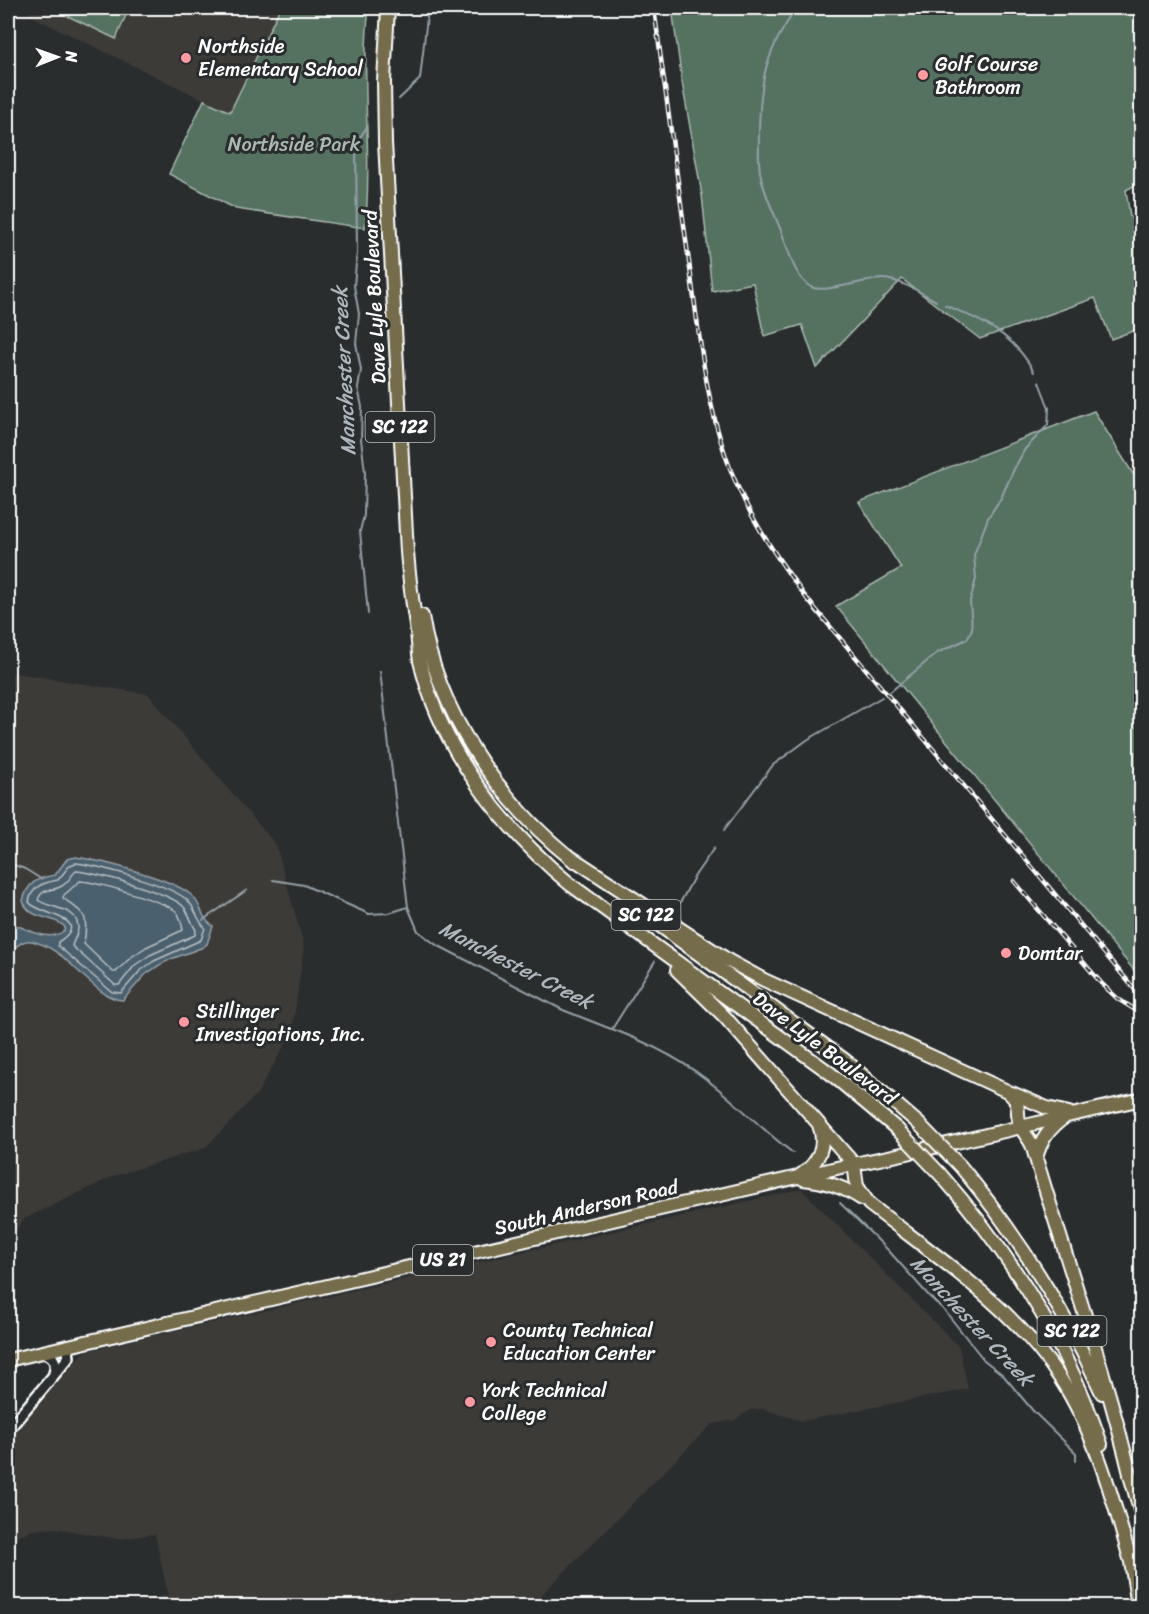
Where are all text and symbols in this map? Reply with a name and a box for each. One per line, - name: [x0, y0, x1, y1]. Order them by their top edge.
- north arrow: [27, 27, 87, 87]
- place label: Northside Elementary School: [198, 29, 363, 87]
- place label: Golf Course Bathroom: [935, 47, 1038, 105]
- text: N: [57, 50, 86, 63]
- marker: Northside Elementary School: [179, 51, 193, 65]
- marker: Golf Course Bathroom: [916, 68, 930, 82]
- park label: Northside Park: [228, 127, 361, 162]
- street label: Dave Lyle Boulevard: [352, 208, 397, 385]
- water label: Manchester Creek: [320, 283, 367, 456]
- road number: SC 122: [366, 412, 434, 442]
- road number: SC 122: [612, 900, 680, 930]
- water label: Manchester Creek: [432, 910, 602, 1022]
- place label: Domtar: [1018, 936, 1083, 971]
- marker: Domtar: [999, 946, 1013, 960]
- street label: Dave Lyle Boulevard: [745, 982, 906, 1116]
- place label: Stillinger Investigations, Inc.: [195, 994, 366, 1052]
- marker: Stillinger Investigations, Inc.: [177, 1015, 191, 1029]
- street label: South Anderson Road: [491, 1169, 683, 1246]
- road number: US 21: [413, 1245, 473, 1275]
- water label: Manchester Creek: [901, 1246, 1045, 1398]
- place label: County Technical Education Center: [503, 1313, 656, 1371]
- road number: SC 122: [1038, 1316, 1106, 1346]
- marker: County Technical Education Center: [484, 1335, 498, 1349]
- place label: York Technical College: [482, 1373, 608, 1431]
- marker: York Technical College: [463, 1395, 477, 1409]

